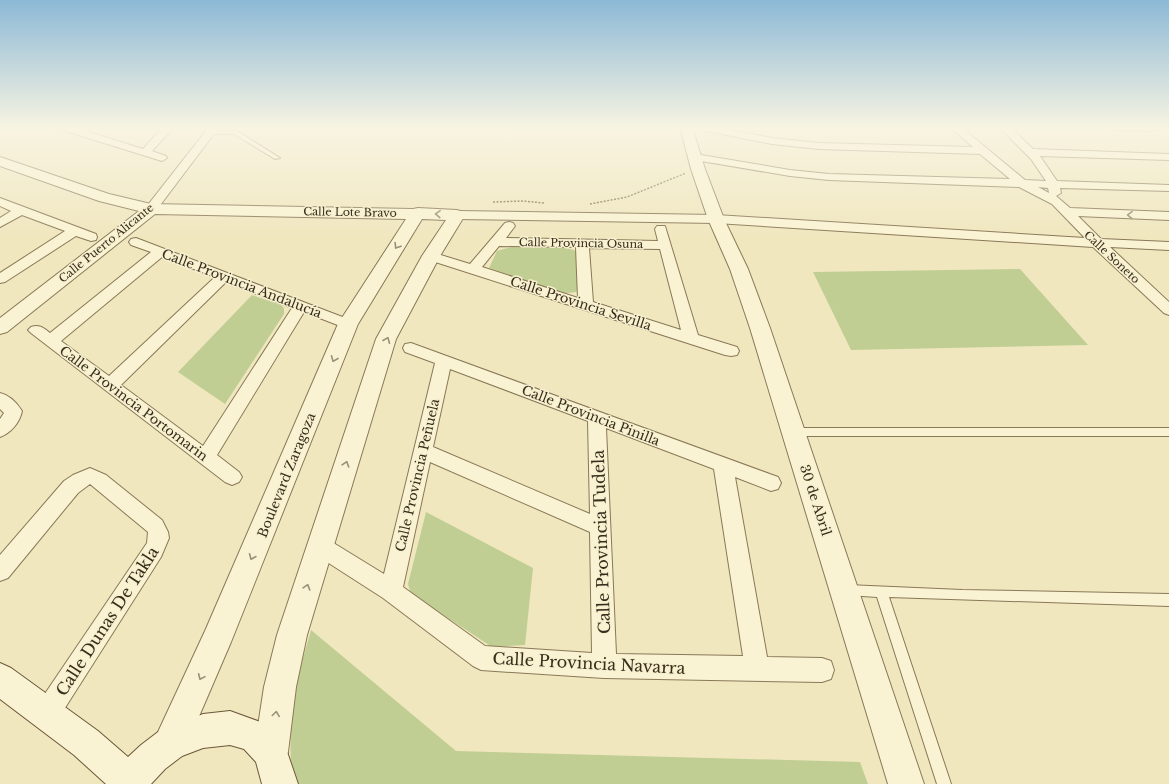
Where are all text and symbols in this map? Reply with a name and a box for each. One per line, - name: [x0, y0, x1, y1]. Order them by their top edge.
- street label: Calle Puerto Alicante: [56, 200, 156, 286]
- street label: Calle Lote Bravo: [303, 204, 397, 220]
- one-way arrow: [435, 210, 441, 218]
- one-way arrow: [1127, 211, 1133, 219]
- street label: Calle Soneto: [1081, 228, 1143, 286]
- street label: Calle Provincia Osuna: [519, 235, 644, 251]
- one-way arrow: [394, 242, 402, 249]
- street label: Calle Provincia Andalucía: [159, 245, 325, 322]
- street label: Calle Provincia Sevilla: [508, 273, 654, 335]
- one-way arrow: [382, 337, 390, 344]
- street label: Calle Provincia Portomarin: [56, 342, 211, 465]
- one-way arrow: [330, 355, 338, 362]
- street label: Calle Provincia Pinilla: [519, 381, 663, 450]
- street label: Calle Provincia Peñuela: [392, 396, 444, 553]
- street label: Boulevard Zaragoza: [254, 409, 320, 540]
- street label: Calle Provincia Tudela: [588, 449, 614, 634]
- one-way arrow: [341, 460, 350, 467]
- street label: 30 de Abril: [796, 462, 835, 538]
- street label: Calle Dunas De Takla: [51, 543, 163, 699]
- one-way arrow: [249, 552, 257, 560]
- one-way arrow: [302, 584, 311, 591]
- street label: Calle Provincia Navarra: [492, 648, 686, 678]
- one-way arrow: [198, 673, 206, 680]
- one-way arrow: [271, 710, 280, 717]

